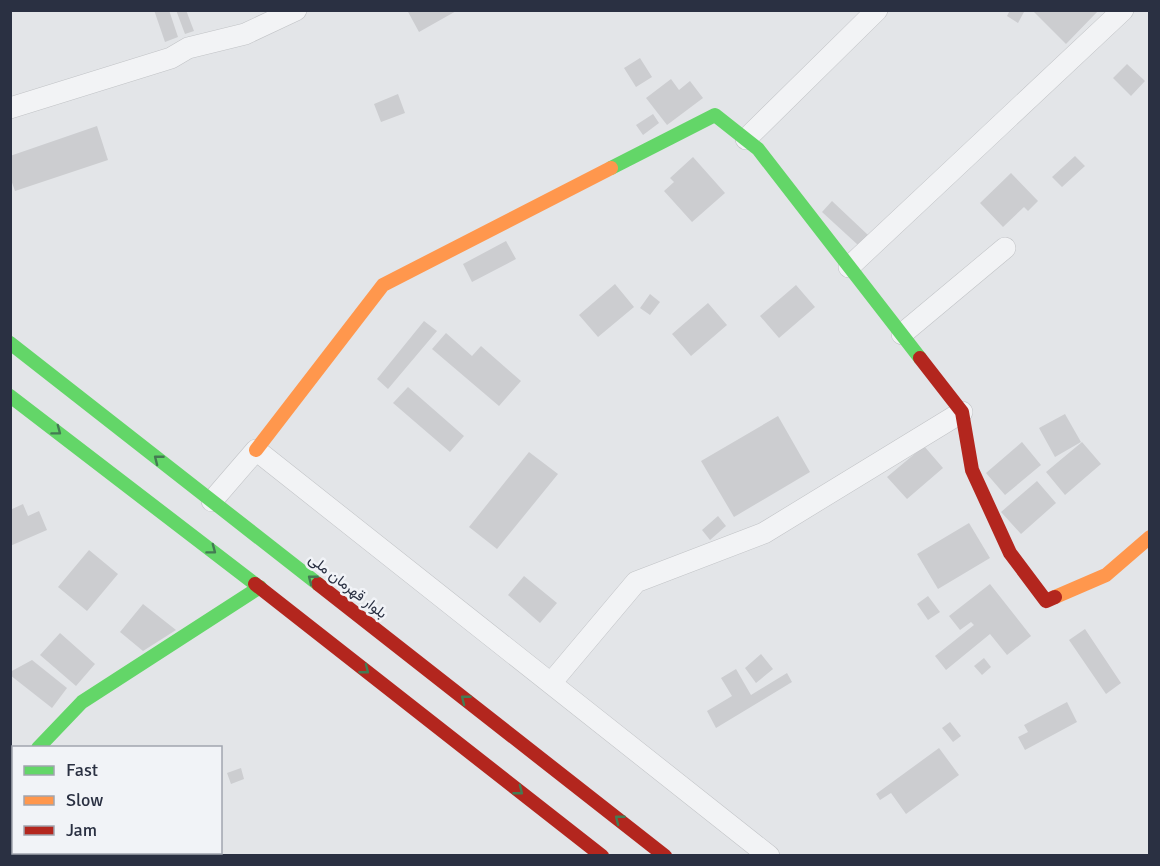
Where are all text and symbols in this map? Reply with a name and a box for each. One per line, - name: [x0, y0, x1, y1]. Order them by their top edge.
- one-way arrow: [50, 424, 61, 435]
- one-way arrow: [154, 455, 165, 466]
- one-way arrow: [205, 542, 216, 553]
- street label: بلوار قهرمان ملی: [305, 550, 391, 623]
- one-way arrow: [307, 576, 318, 587]
- one-way arrow: [359, 663, 370, 674]
- one-way arrow: [461, 696, 472, 707]
- legend: [12, 746, 222, 854]
- text: Fast: [66, 759, 98, 781]
- one-way arrow: [512, 783, 523, 794]
- text: Slow: [66, 789, 103, 811]
- one-way arrow: [614, 816, 625, 827]
- text: Jam: [66, 819, 97, 841]

